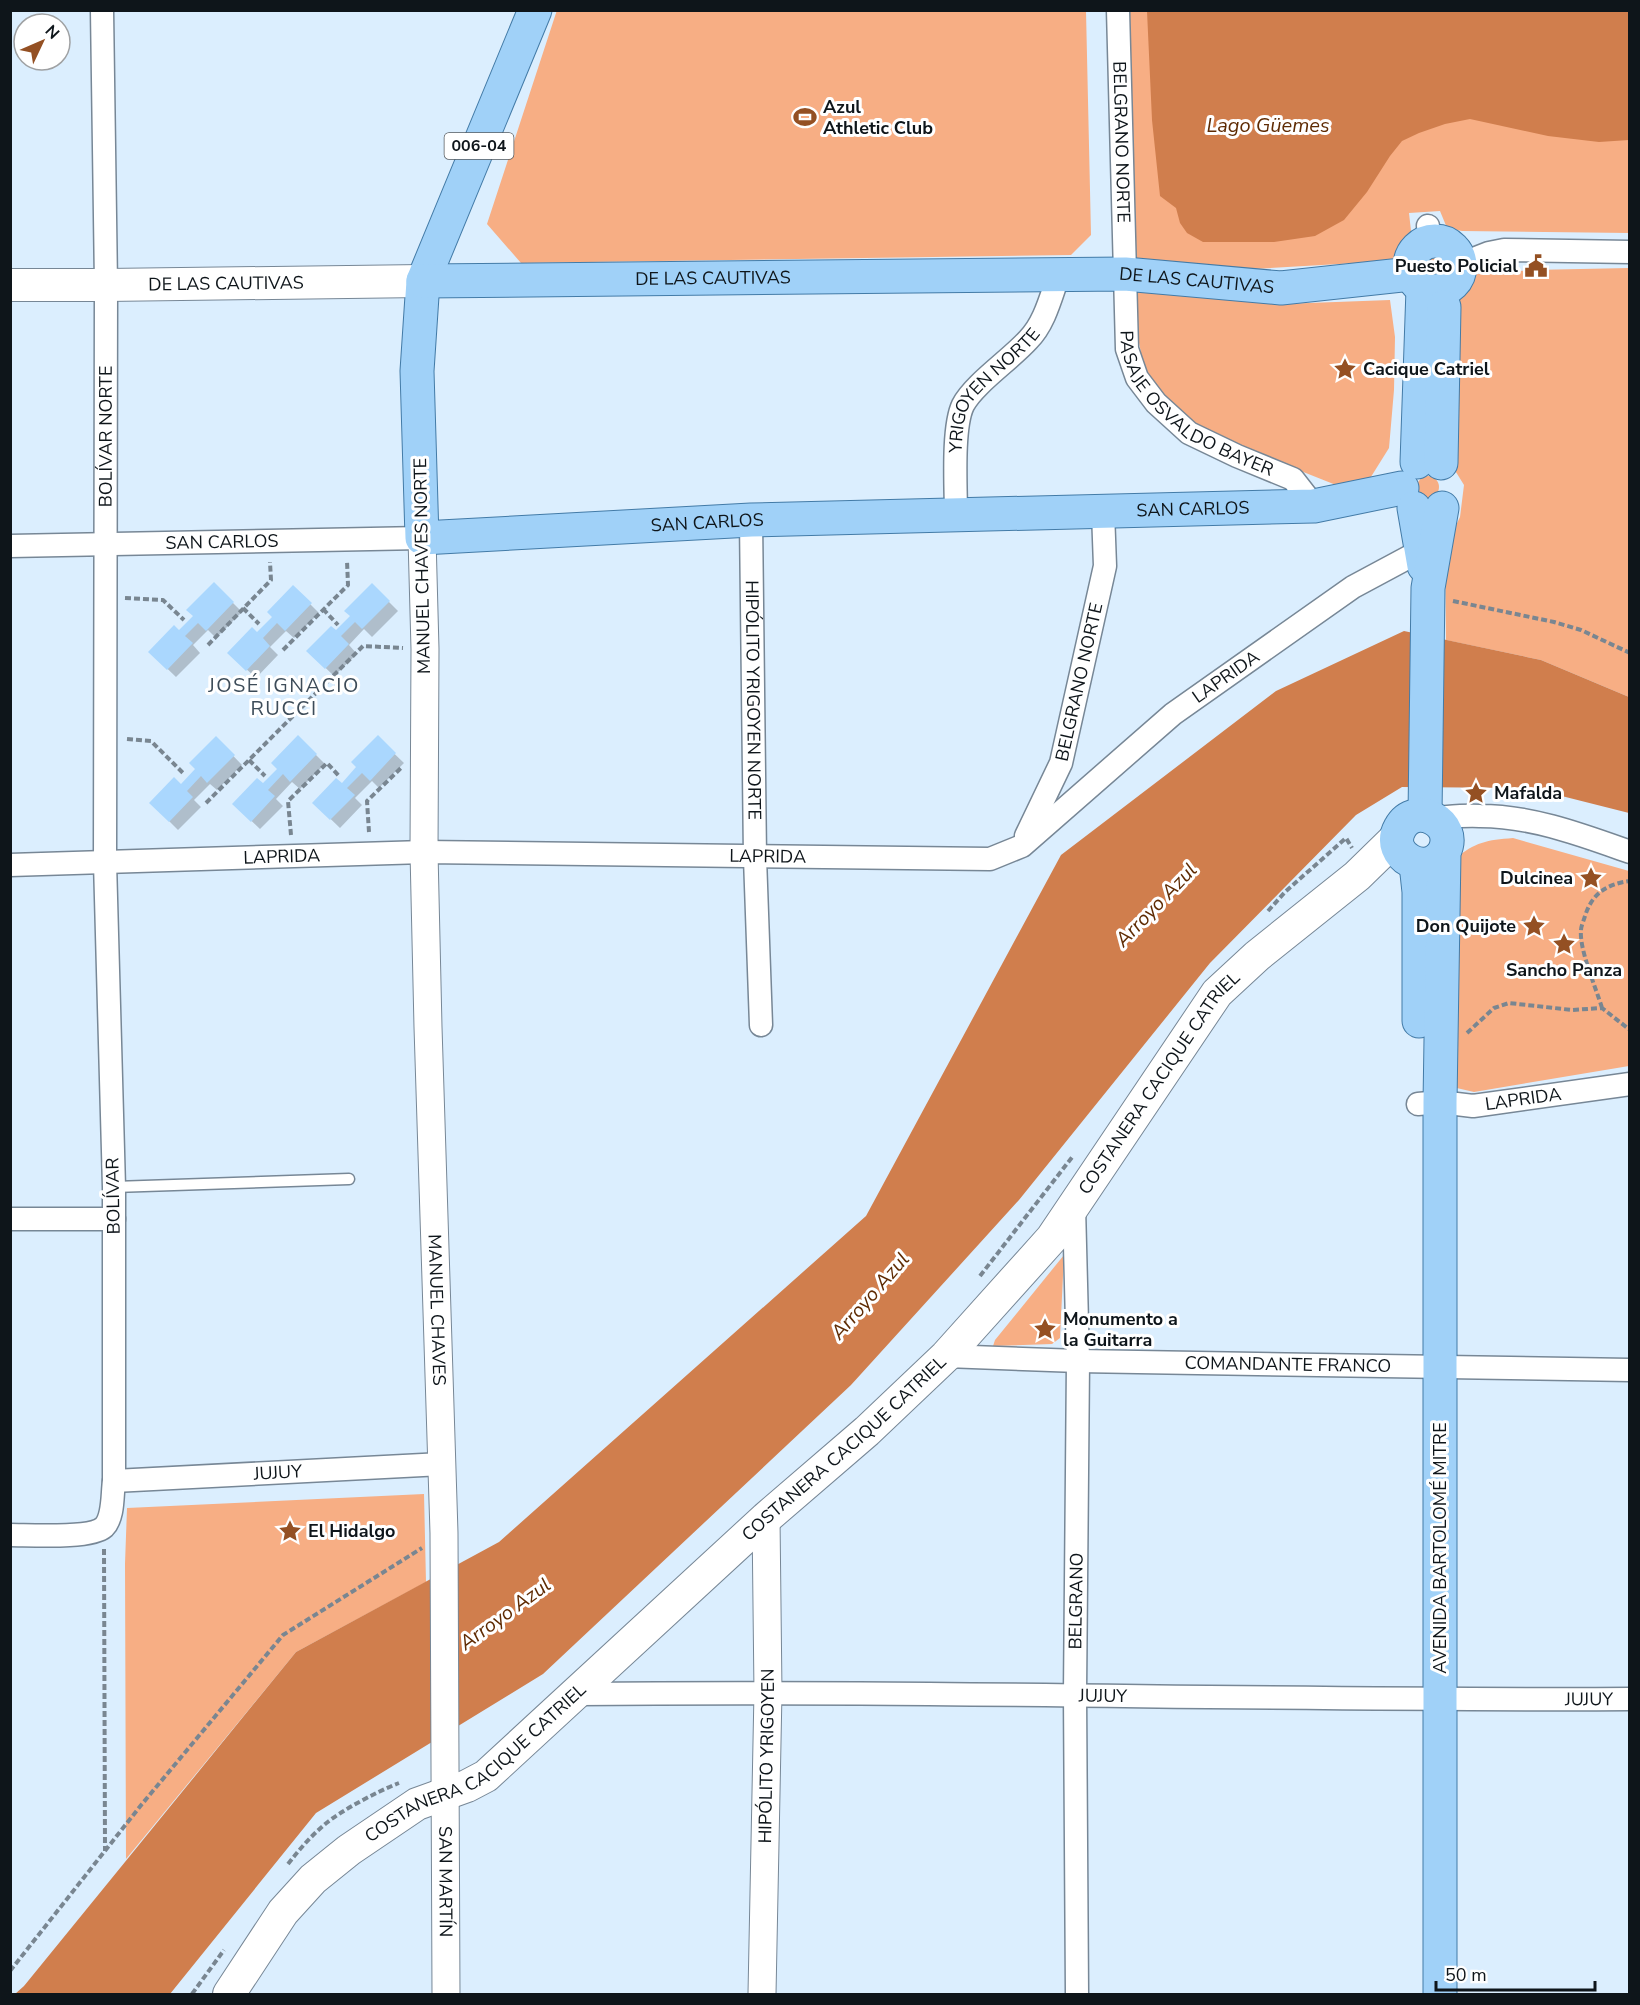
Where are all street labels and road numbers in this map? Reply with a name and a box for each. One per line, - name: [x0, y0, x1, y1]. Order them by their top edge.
- street label: BELGRANO NORTE: [1107, 61, 1136, 223]
- road number: 006-04: [444, 133, 514, 159]
- street label: DE LAS CAUTIVAS: [1118, 262, 1275, 299]
- street label: DE LAS CAUTIVAS: [635, 265, 791, 291]
- street label: DE LAS CAUTIVAS: [148, 271, 304, 296]
- street label: YRIGOYEN NORTE: [943, 323, 1046, 454]
- street label: PASAJE OSVALDO BAYER: [1115, 330, 1277, 482]
- street label: BOLÍVAR NORTE: [94, 366, 118, 507]
- street label: MANUEL CHAVES NORTE: [408, 458, 436, 674]
- street label: SAN CARLOS: [1136, 496, 1250, 522]
- street label: SAN CARLOS: [650, 508, 764, 537]
- street label: SAN CARLOS: [165, 529, 279, 555]
- street label: HIPÓLITO YRIGOYEN NORTE: [740, 580, 767, 820]
- street label: BELGRANO NORTE: [1050, 600, 1108, 764]
- street label: LAPRIDA: [1188, 645, 1264, 709]
- street label: LAPRIDA: [243, 843, 321, 870]
- street label: LAPRIDA: [729, 844, 806, 869]
- street label: COSTANERA CACIQUE CATRIEL: [1073, 966, 1245, 1199]
- street label: LAPRIDA: [1483, 1082, 1563, 1116]
- street label: BOLÍVAR: [100, 1157, 126, 1235]
- street label: MANUEL CHAVES: [423, 1234, 451, 1386]
- street label: COSTANERA CACIQUE CATRIEL: [736, 1350, 951, 1547]
- street label: COMANDANTE FRANCO: [1184, 1351, 1391, 1378]
- street label: AVENIDA BARTOLOMÉ MITRE: [1428, 1422, 1452, 1674]
- street label: JUJUY: [252, 1459, 303, 1486]
- street label: BELGRANO: [1063, 1552, 1089, 1650]
- street label: HIPÓLITO YRIGOYEN: [753, 1668, 780, 1844]
- street label: COSTANERA CACIQUE CATRIEL: [360, 1678, 591, 1848]
- street label: JUJUY: [1078, 1683, 1127, 1708]
- street label: JUJUY: [1564, 1687, 1613, 1711]
- street label: SAN MARTÍN: [433, 1826, 458, 1937]

